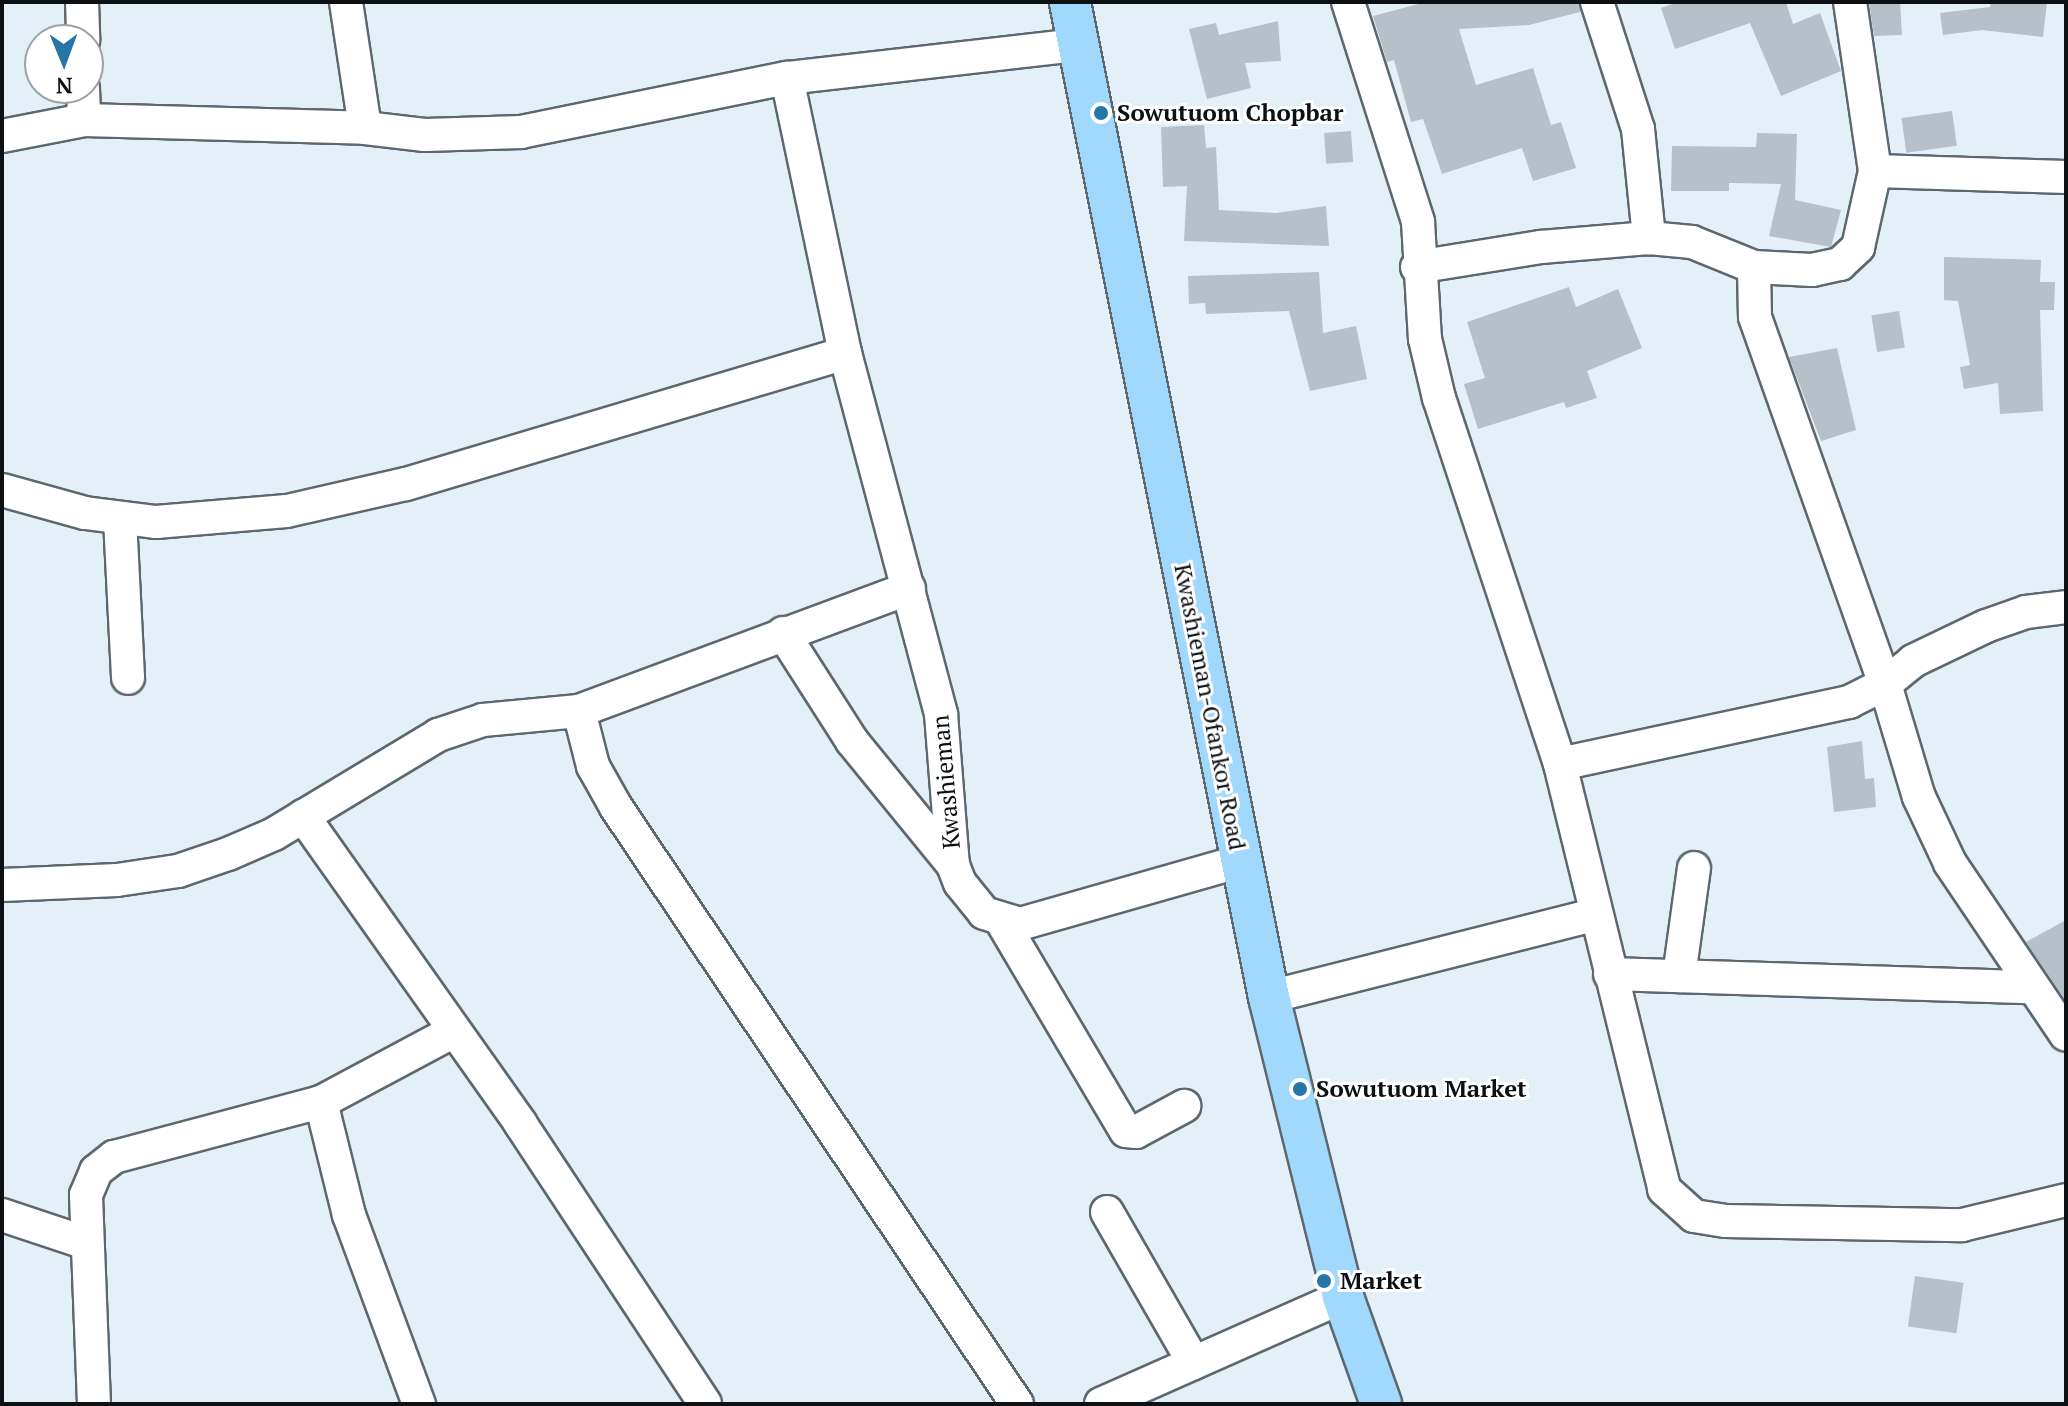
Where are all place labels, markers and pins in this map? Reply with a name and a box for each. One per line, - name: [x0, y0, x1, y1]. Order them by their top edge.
- place label: Sowutuom Chopbar: [1117, 99, 1343, 127]
- marker: Sowutuom Chopbar: [1092, 104, 1110, 122]
- place label: Sowutuom Market: [1316, 1075, 1527, 1103]
- marker: Sowutuom Market: [1291, 1080, 1309, 1098]
- place label: Market: [1340, 1267, 1422, 1295]
- marker: Market: [1315, 1272, 1333, 1290]

